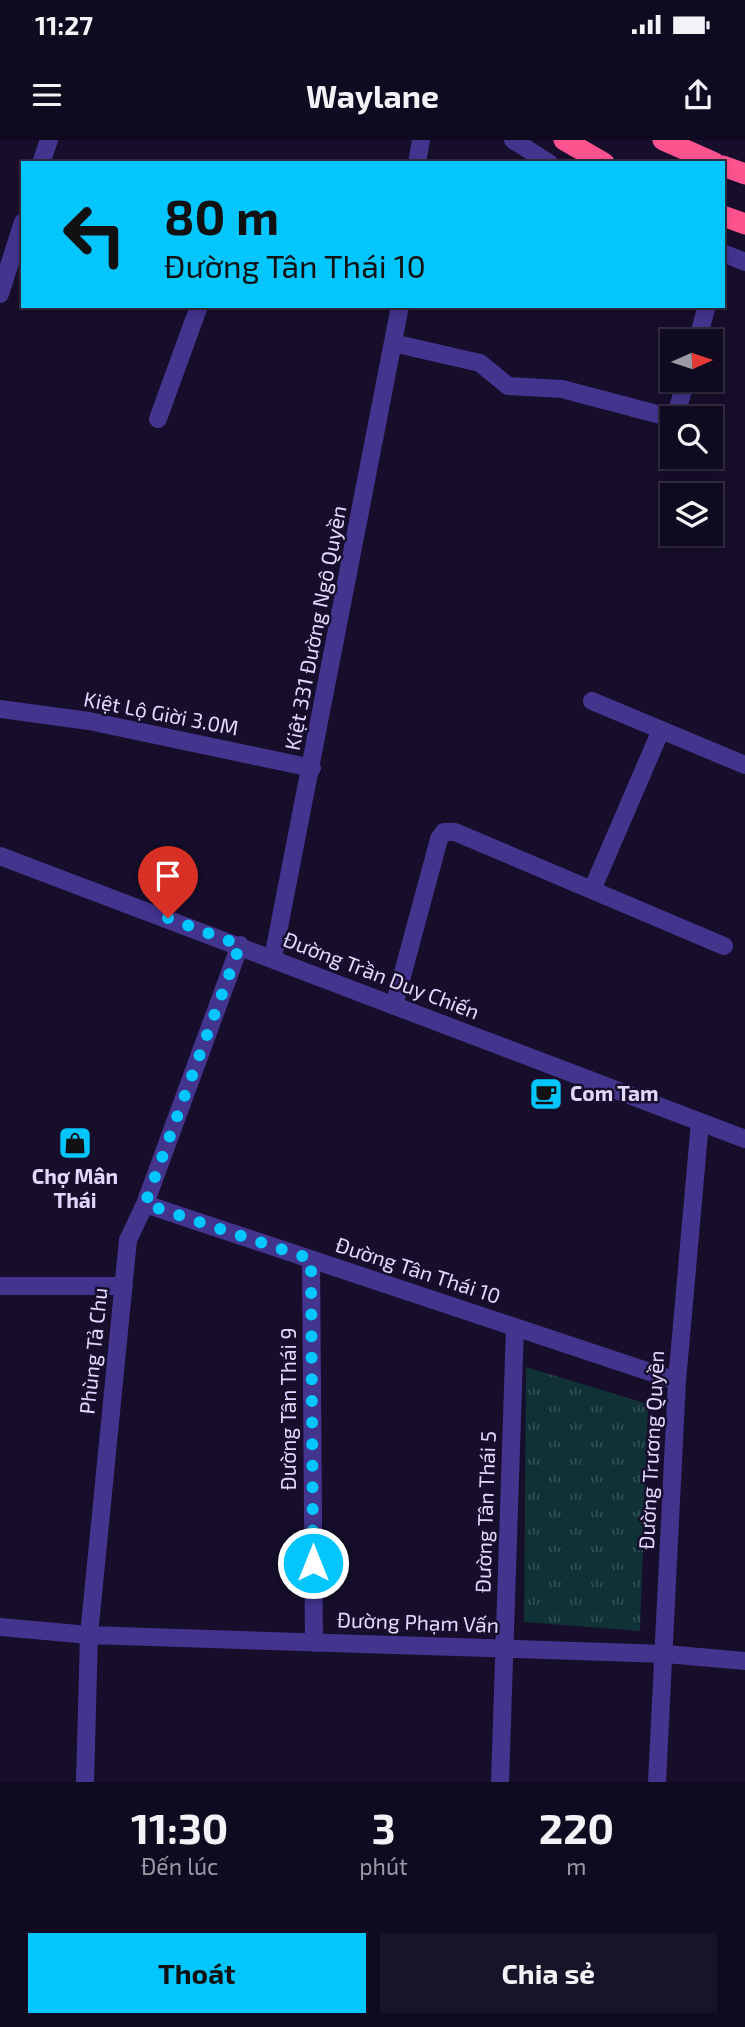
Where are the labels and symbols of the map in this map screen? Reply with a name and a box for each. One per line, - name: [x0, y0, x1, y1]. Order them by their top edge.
- north arrow: [660, 329, 723, 392]
- street label: Kiệt 331 Đường Ngô Quyền: [279, 503, 352, 752]
- street label: Kiệt Lộ Giời 3.0M: [82, 685, 241, 740]
- pin: [138, 846, 198, 918]
- street label: Đường Trần Duy Chiến: [280, 926, 483, 1024]
- cafe icon: Com Tam: [527, 1075, 565, 1113]
- place label: Com Tam: [570, 1080, 659, 1105]
- shop icon: Chợ Mân Thái: [56, 1124, 94, 1162]
- place label: Chợ Mân Thái: [32, 1163, 118, 1212]
- street label: Đường Tân Thái 10: [333, 1231, 504, 1308]
- street label: Phùng Tả Chu: [73, 1286, 112, 1415]
- street label: Đường Tân Thái 9: [275, 1328, 300, 1490]
- street label: Đường Trương Quyền: [633, 1350, 669, 1550]
- street label: Đường Tân Thái 5: [469, 1431, 500, 1593]
- position arrow: [276, 1526, 350, 1600]
- street label: Đường Phạm Vấn: [337, 1606, 499, 1637]

